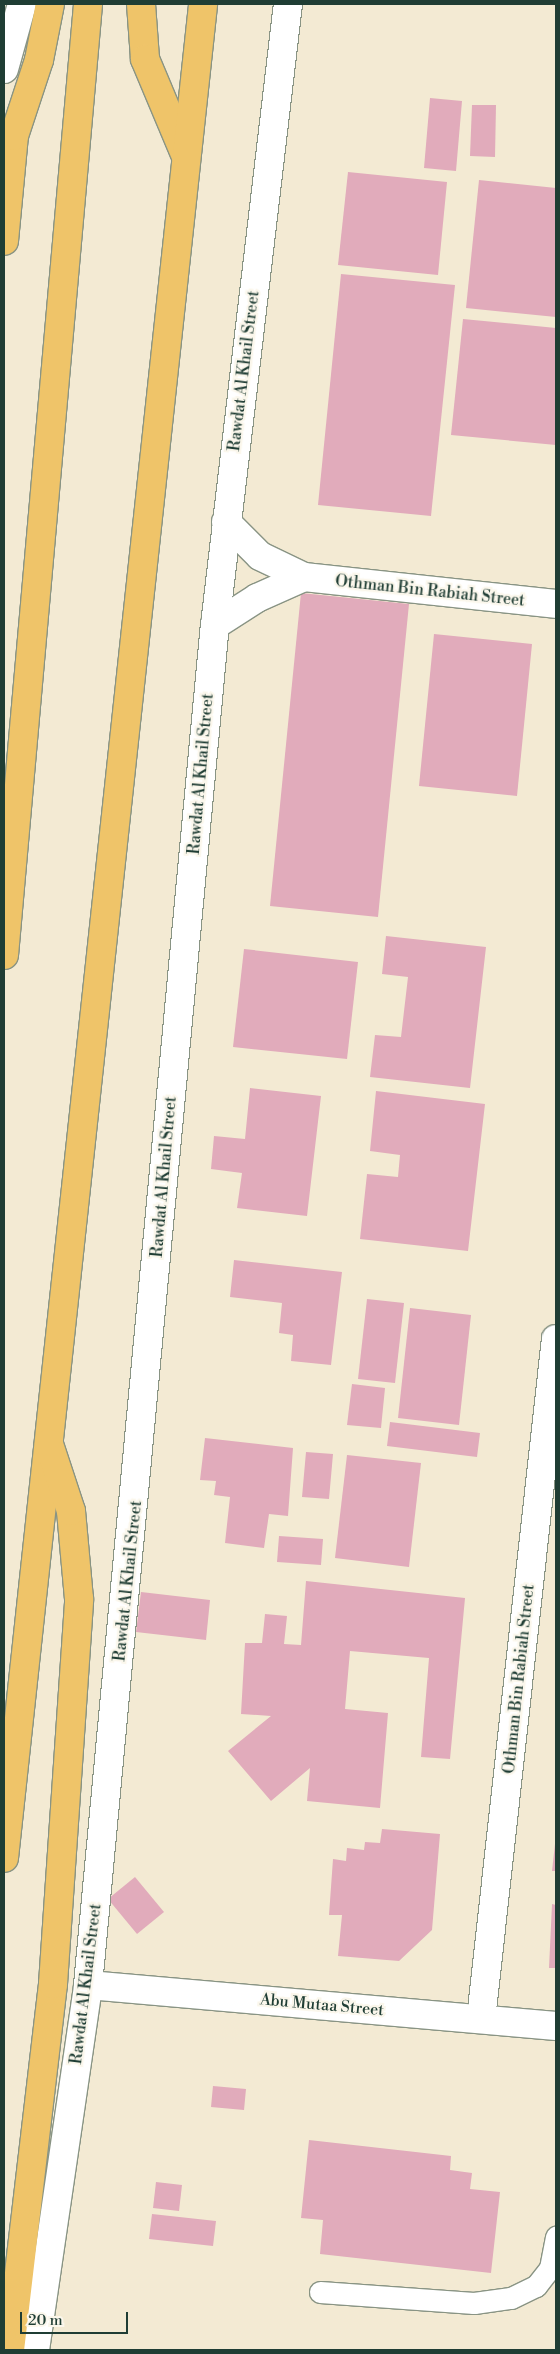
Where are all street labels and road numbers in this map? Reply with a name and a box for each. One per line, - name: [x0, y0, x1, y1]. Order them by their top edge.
- street label: Rawdat Al Khail Street: [225, 290, 263, 452]
- street label: Othman Bin Rabiah Street: [334, 571, 526, 611]
- street label: Rawdat Al Khail Street: [184, 693, 218, 855]
- street label: Rawdat Al Khail Street: [147, 1096, 181, 1258]
- street label: Rawdat Al Khail Street: [110, 1500, 146, 1662]
- street label: Othman Bin Rabiah Street: [499, 1583, 539, 1775]
- street label: Rawdat Al Khail Street: [67, 1903, 105, 2065]
- street label: Abu Mutaa Street: [259, 1990, 385, 2020]

